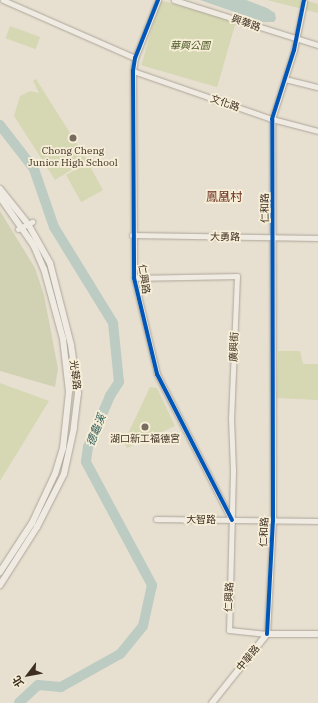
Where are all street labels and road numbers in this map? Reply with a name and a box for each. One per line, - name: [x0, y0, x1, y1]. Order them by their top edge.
- street label: 興華路: [230, 12, 262, 34]
- street label: 文化路: [209, 92, 241, 114]
- street label: 仁和路: [259, 193, 271, 223]
- street label: 大勇路: [210, 231, 240, 243]
- street label: 仁興路: [136, 263, 152, 295]
- street label: 廣興街: [227, 332, 241, 362]
- street label: 光華路: [67, 359, 83, 391]
- street label: 大智路: [186, 514, 216, 526]
- street label: 仁和路: [257, 517, 271, 547]
- street label: 仁興路: [222, 582, 236, 612]
- street label: 中華路: [234, 643, 262, 673]

